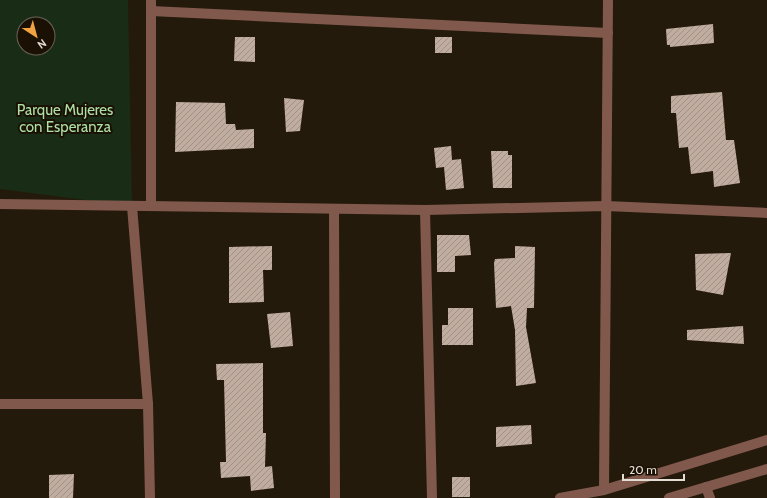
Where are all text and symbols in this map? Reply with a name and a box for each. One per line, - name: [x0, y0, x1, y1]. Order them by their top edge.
- north arrow: [16, 16, 56, 56]
- text: N: [35, 36, 49, 52]
- park label: Parque Mujeres con Esperanza: [17, 101, 113, 136]
- scale bar: [623, 456, 684, 482]
- text: 20 m: [629, 462, 657, 477]

